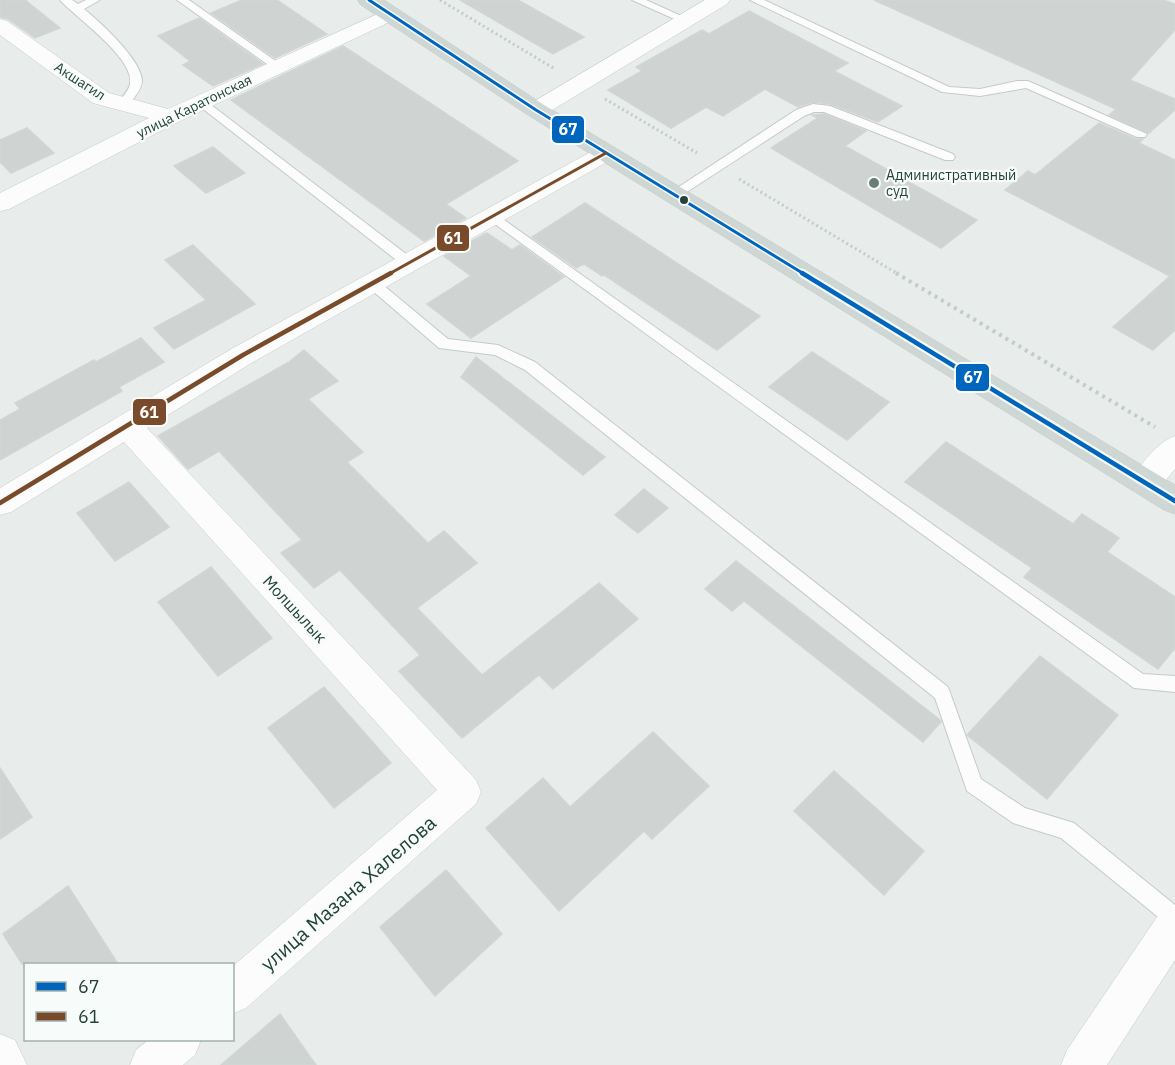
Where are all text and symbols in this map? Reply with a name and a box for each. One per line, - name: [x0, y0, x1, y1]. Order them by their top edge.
- street label: Акшагил: [51, 58, 109, 104]
- street label: улица Каратонская: [133, 70, 255, 142]
- line badge: 67: [551, 115, 585, 144]
- text: 67: [558, 119, 578, 139]
- place label: Административный суд: [886, 166, 1016, 200]
- marker: Административный суд: [867, 176, 881, 190]
- unlabelled marker: [678, 194, 690, 206]
- line badge: 61: [436, 224, 470, 252]
- text: 61: [443, 228, 463, 248]
- line badge: 67: [955, 363, 990, 392]
- text: 67: [963, 367, 983, 387]
- line badge: 61: [132, 398, 167, 426]
- text: 61: [139, 402, 159, 422]
- street label: Молшылык: [259, 571, 331, 647]
- street label: улица Мазана Халелова: [255, 809, 442, 977]
- legend: [24, 963, 234, 1041]
- text: 67: [78, 975, 100, 998]
- text: 61: [78, 1005, 100, 1028]

